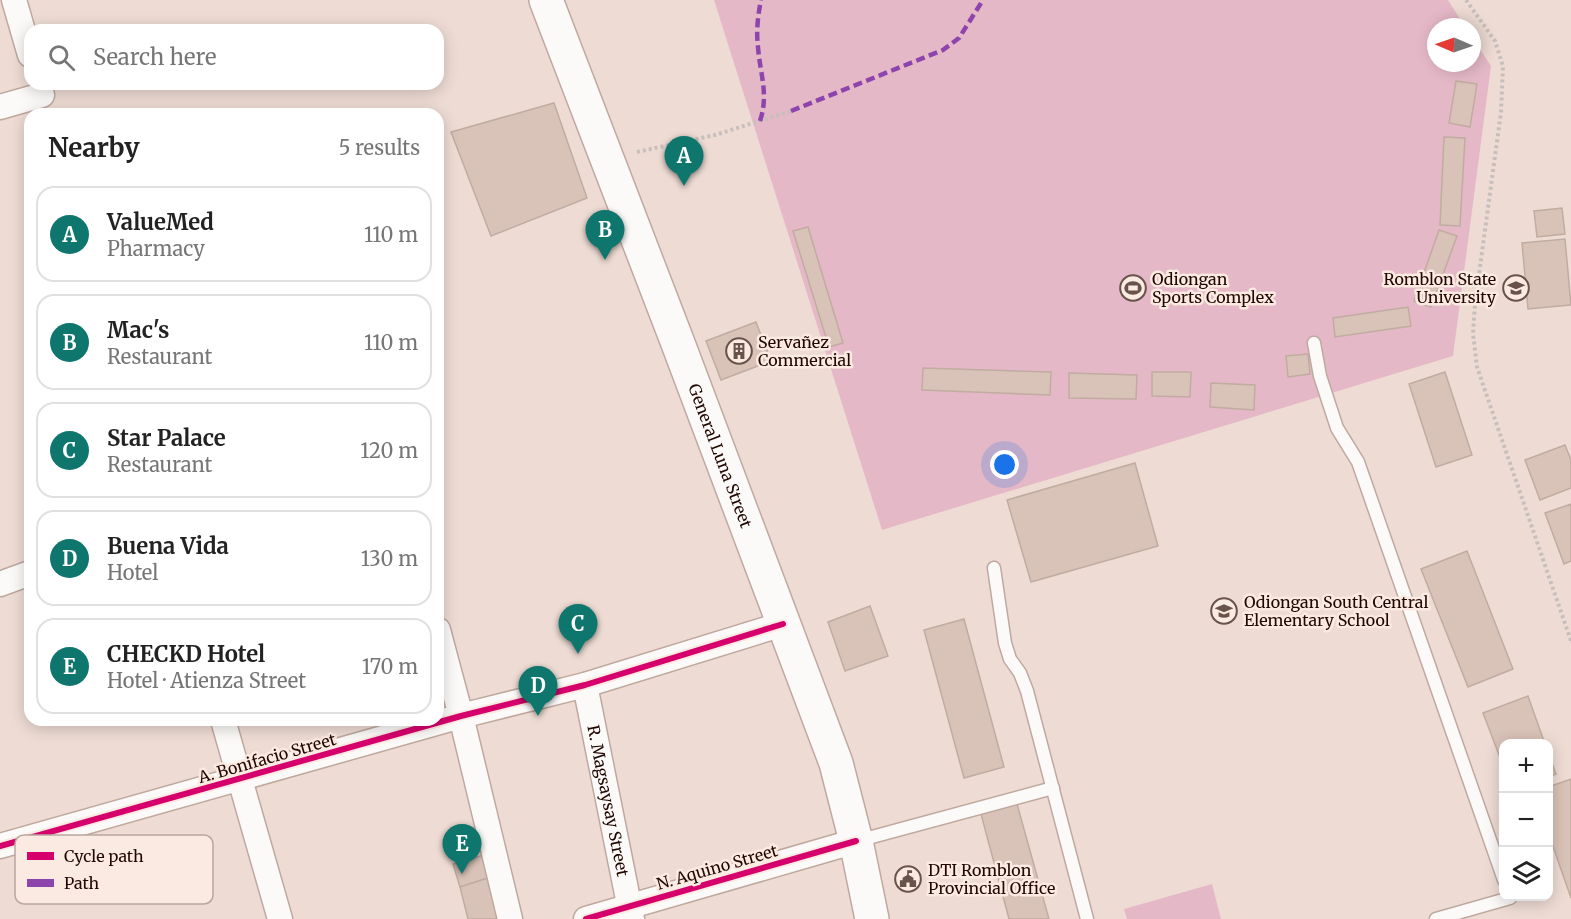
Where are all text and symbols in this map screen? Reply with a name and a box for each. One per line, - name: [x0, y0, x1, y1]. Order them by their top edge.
- north arrow: [1427, 18, 1481, 72]
- search box: [24, 24, 444, 90]
- icon: search: [45, 41, 78, 74]
- text: Search here: [93, 43, 216, 71]
- text: Nearby: [48, 131, 140, 164]
- text: 5 results: [339, 135, 420, 160]
- pin: A: [664, 136, 704, 186]
- text: ValueMed: [107, 208, 214, 236]
- pin: B: [586, 210, 624, 260]
- text: A: [62, 222, 77, 247]
- text: 110 m: [364, 222, 418, 247]
- text: Pharmacy: [107, 236, 205, 261]
- place label: Odiongan Sports Complex: [1152, 269, 1274, 307]
- place label: Romblon State University: [1383, 269, 1497, 307]
- sports icon: Odiongan Sports Complex: [1118, 273, 1148, 303]
- school or university icon: Romblon State University: [1501, 273, 1531, 303]
- text: Mac's: [107, 316, 169, 344]
- text: B: [63, 330, 76, 355]
- text: 110 m: [364, 330, 418, 355]
- place label: Servañez Commercial: [758, 332, 851, 370]
- building icon: Servañez Commercial: [724, 336, 754, 366]
- text: Restaurant: [107, 344, 212, 369]
- street label: General Luna Street: [684, 381, 757, 531]
- text: Star Palace: [107, 424, 226, 452]
- text: C: [63, 438, 76, 463]
- text: 120 m: [360, 438, 418, 463]
- your location: [990, 450, 1019, 479]
- text: Restaurant: [107, 452, 212, 477]
- text: Buena Vida: [107, 532, 229, 560]
- text: D: [62, 546, 77, 571]
- text: 130 m: [361, 546, 418, 571]
- text: Hotel: [107, 560, 158, 585]
- place label: Odiongan South Central Elementary School: [1244, 592, 1428, 630]
- school or university icon: Odiongan South Central Elementary School: [1209, 596, 1239, 626]
- pin: C: [558, 604, 598, 654]
- text: CHECKD Hotel: [107, 640, 265, 668]
- text: E: [63, 654, 76, 679]
- text: 170 m: [362, 654, 418, 679]
- pin: D: [518, 666, 558, 716]
- text: Hotel · Atienza Street: [107, 668, 306, 693]
- street label: R. Magsaysay Street: [583, 723, 633, 879]
- street label: A. Bonifacio Street: [195, 729, 339, 787]
- map controls: [1499, 739, 1553, 901]
- button: +: [1499, 739, 1553, 793]
- button: −: [1499, 793, 1553, 847]
- pin: E: [442, 824, 482, 874]
- legend: [15, 835, 213, 904]
- street label: N. Aquino Street: [654, 840, 781, 894]
- text: Cycle path: [64, 846, 144, 866]
- button: layers: [1499, 847, 1553, 901]
- place label: DTI Romblon Provincial Office: [928, 860, 1055, 898]
- public building icon: DTI Romblon Provincial Office: [893, 864, 923, 894]
- text: Path: [64, 873, 100, 893]

